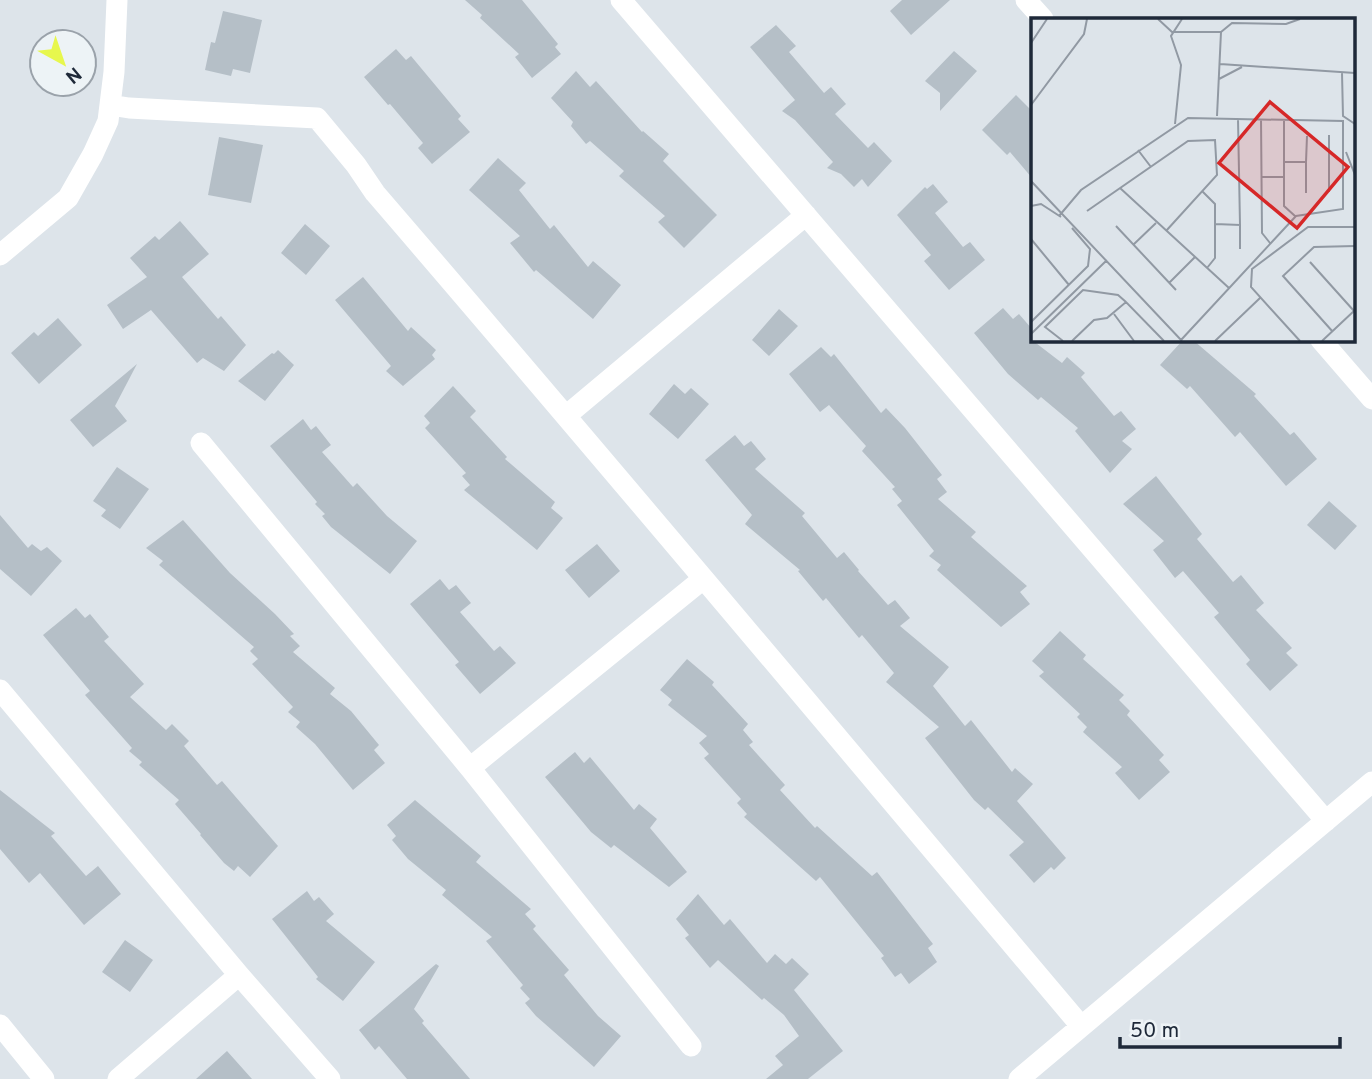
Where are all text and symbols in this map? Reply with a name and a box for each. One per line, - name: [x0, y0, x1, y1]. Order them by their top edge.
- inset map: [1031, 18, 1354, 341]
- north arrow: [28, 28, 98, 98]
- text: N: [60, 61, 86, 88]
- scale bar: [1120, 1006, 1340, 1050]
- text: 50 m: [1130, 1018, 1179, 1045]

